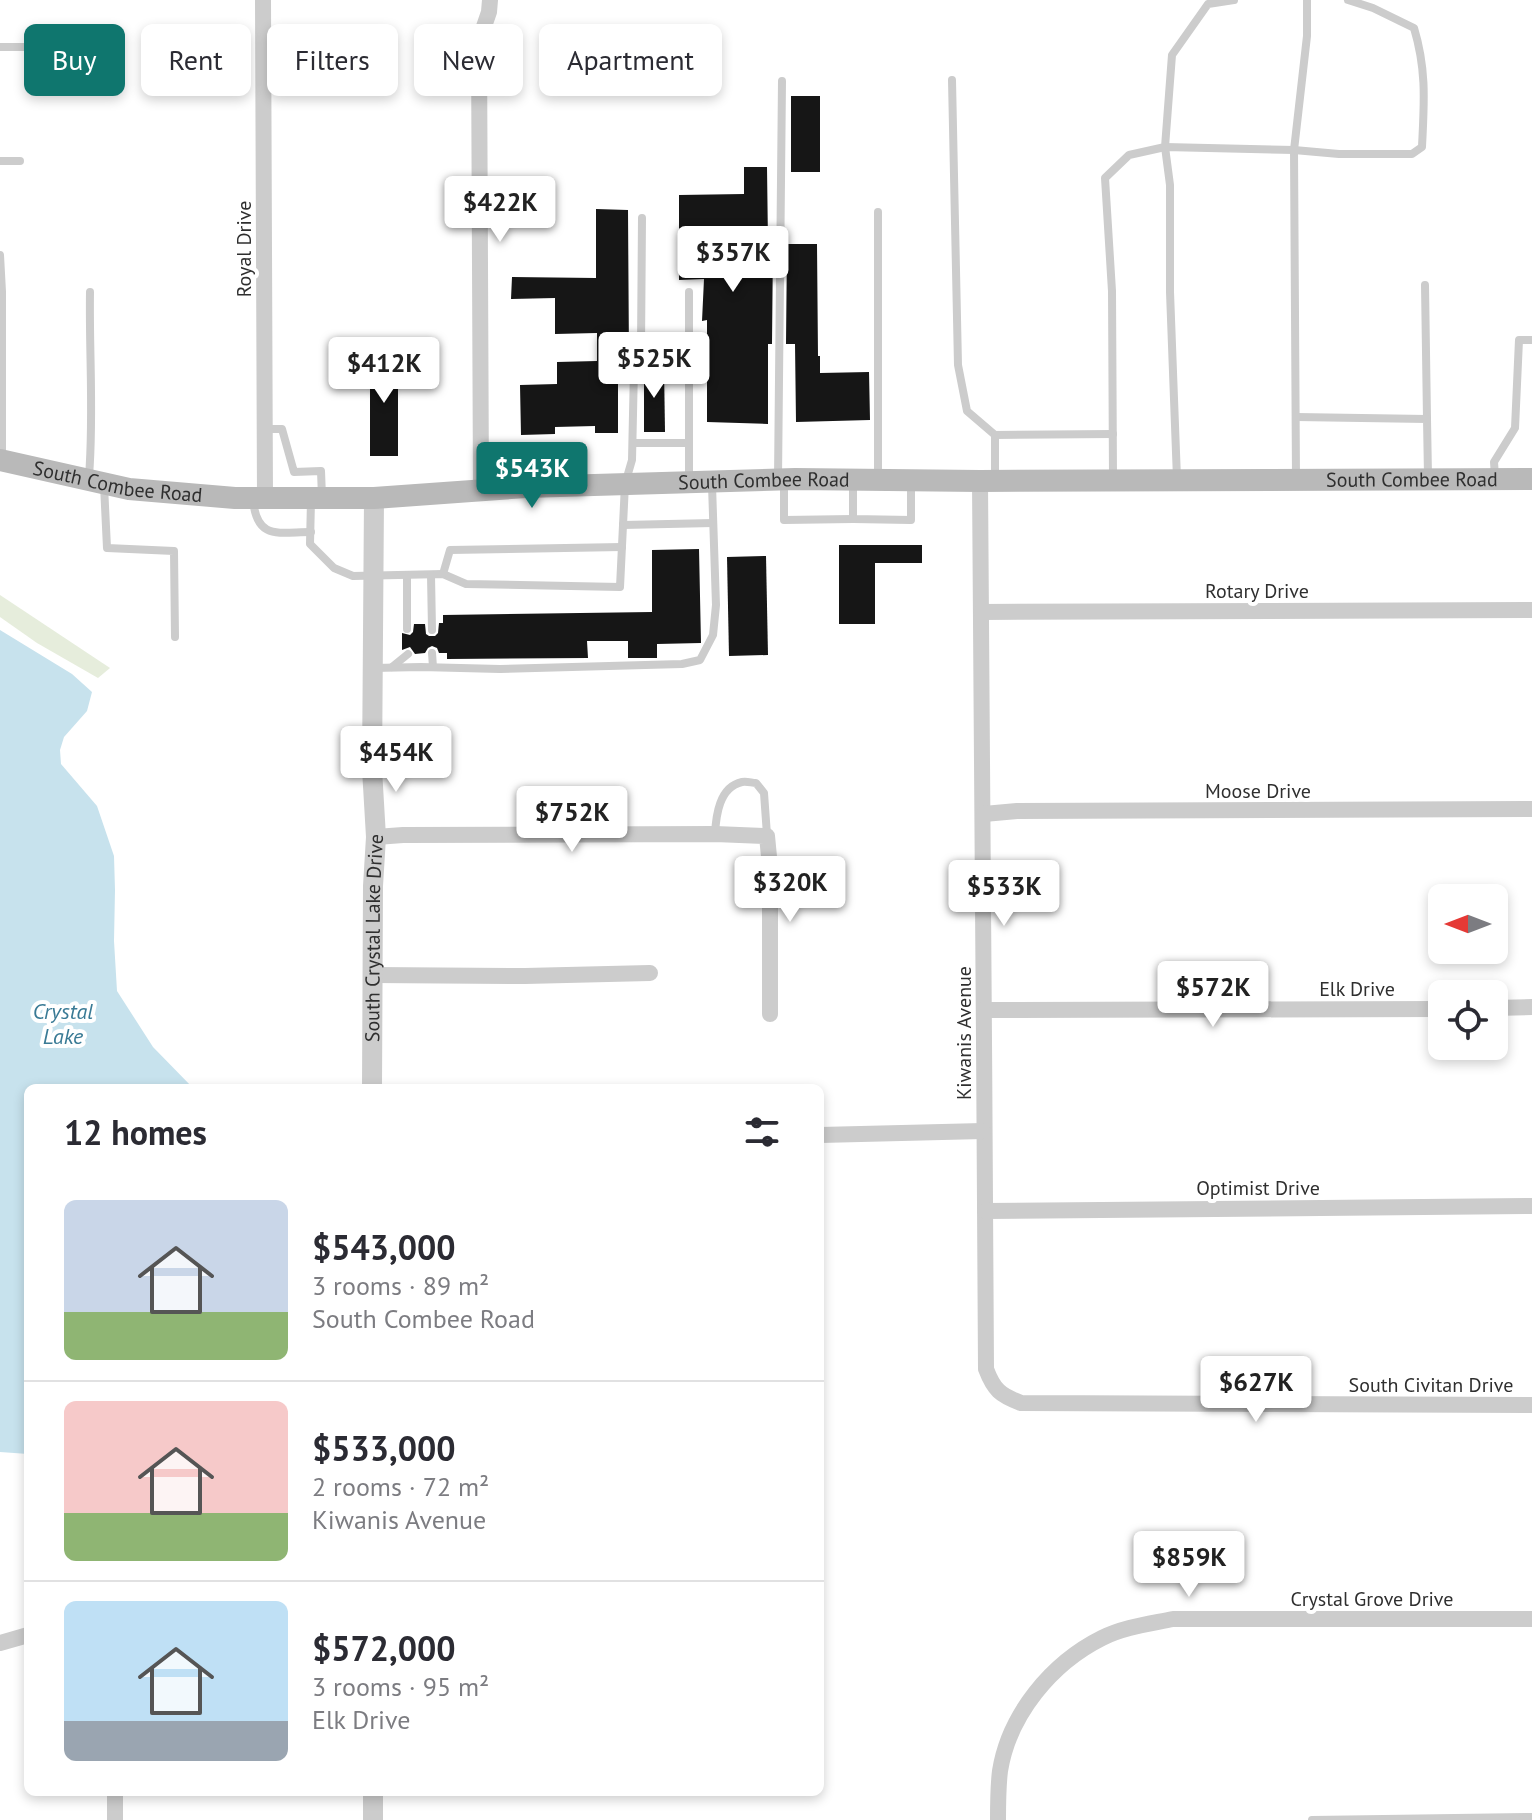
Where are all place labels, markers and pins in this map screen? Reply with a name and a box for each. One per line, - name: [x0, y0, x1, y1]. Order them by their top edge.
- pin: $422K: [444, 176, 556, 244]
- pin: $357K: [677, 226, 789, 294]
- pin: $525K: [598, 332, 710, 400]
- pin: $412K: [328, 337, 440, 405]
- pin: $543K: [476, 442, 588, 510]
- pin: $454K: [340, 726, 452, 794]
- pin: $752K: [516, 786, 628, 854]
- pin: $320K: [734, 856, 846, 924]
- pin: $533K: [948, 860, 1060, 928]
- pin: $572K: [1157, 961, 1269, 1029]
- pin: $627K: [1200, 1356, 1312, 1424]
- pin: $859K: [1133, 1531, 1245, 1599]

